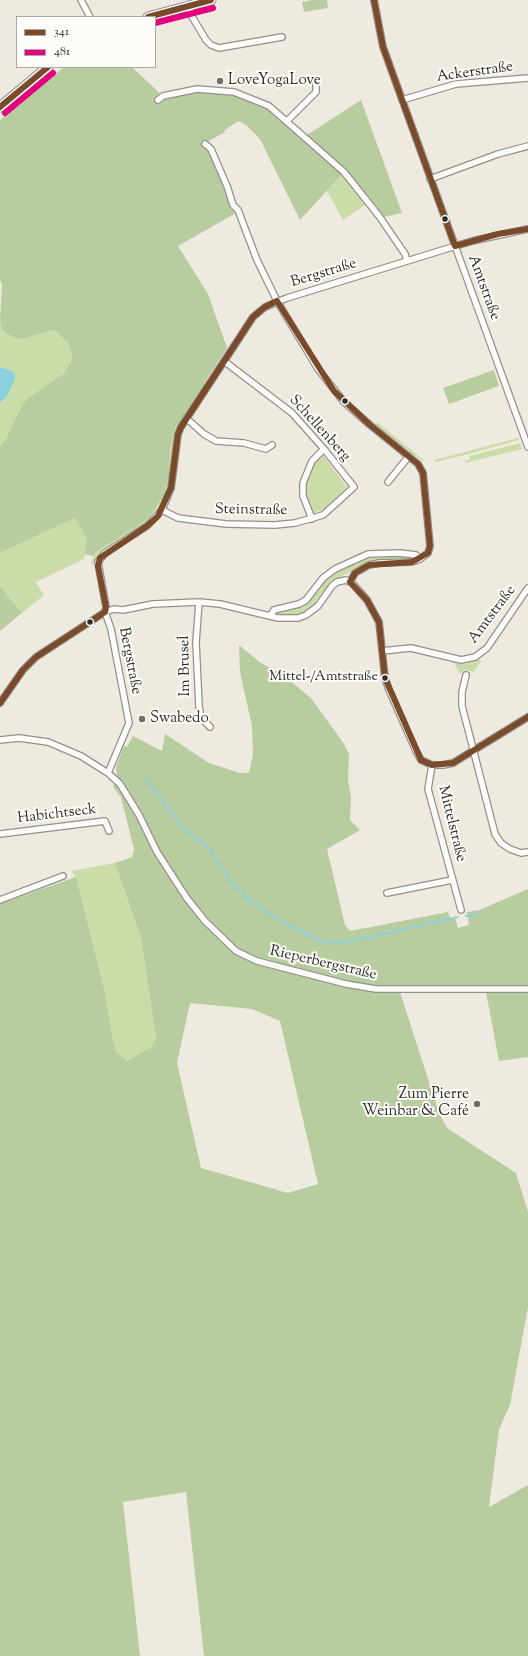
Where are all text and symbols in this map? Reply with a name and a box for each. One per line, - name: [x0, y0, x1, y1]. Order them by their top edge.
- legend: [16, 16, 156, 68]
- text: 341: [54, 23, 69, 41]
- text: 481: [54, 43, 70, 61]
- street label: Ackerstraße: [436, 59, 514, 87]
- place label: LoveYogaLove: [228, 72, 321, 90]
- marker: LoveYogaLove: [215, 76, 225, 86]
- unlabelled marker: [440, 214, 450, 224]
- street label: Amtstraße: [463, 253, 503, 323]
- street label: Bergstraße: [289, 255, 359, 293]
- street label: Schellenberg: [284, 392, 354, 466]
- unlabelled marker: [340, 396, 350, 406]
- street label: Steinstraße: [215, 501, 287, 521]
- street label: Amtstraße: [465, 582, 521, 648]
- unlabelled marker: [85, 617, 95, 627]
- street label: Bergstraße: [114, 626, 144, 696]
- street label: Im Brusel: [176, 635, 196, 697]
- place label: Mittel-/Amtstraße: [269, 670, 378, 686]
- marker: Mittel-/Amtstraße: [380, 673, 390, 683]
- place label: Swabedo: [150, 710, 209, 728]
- marker: Swabedo: [137, 714, 147, 724]
- street label: Mittelstraße: [433, 784, 469, 864]
- street label: Habichtseck: [17, 801, 97, 829]
- street label: Rieperbergstraße: [268, 943, 378, 985]
- place label: Zum Pierre Weinbar & Café: [362, 1086, 469, 1121]
- marker: Zum Pierre Weinbar & Café: [472, 1099, 482, 1109]

